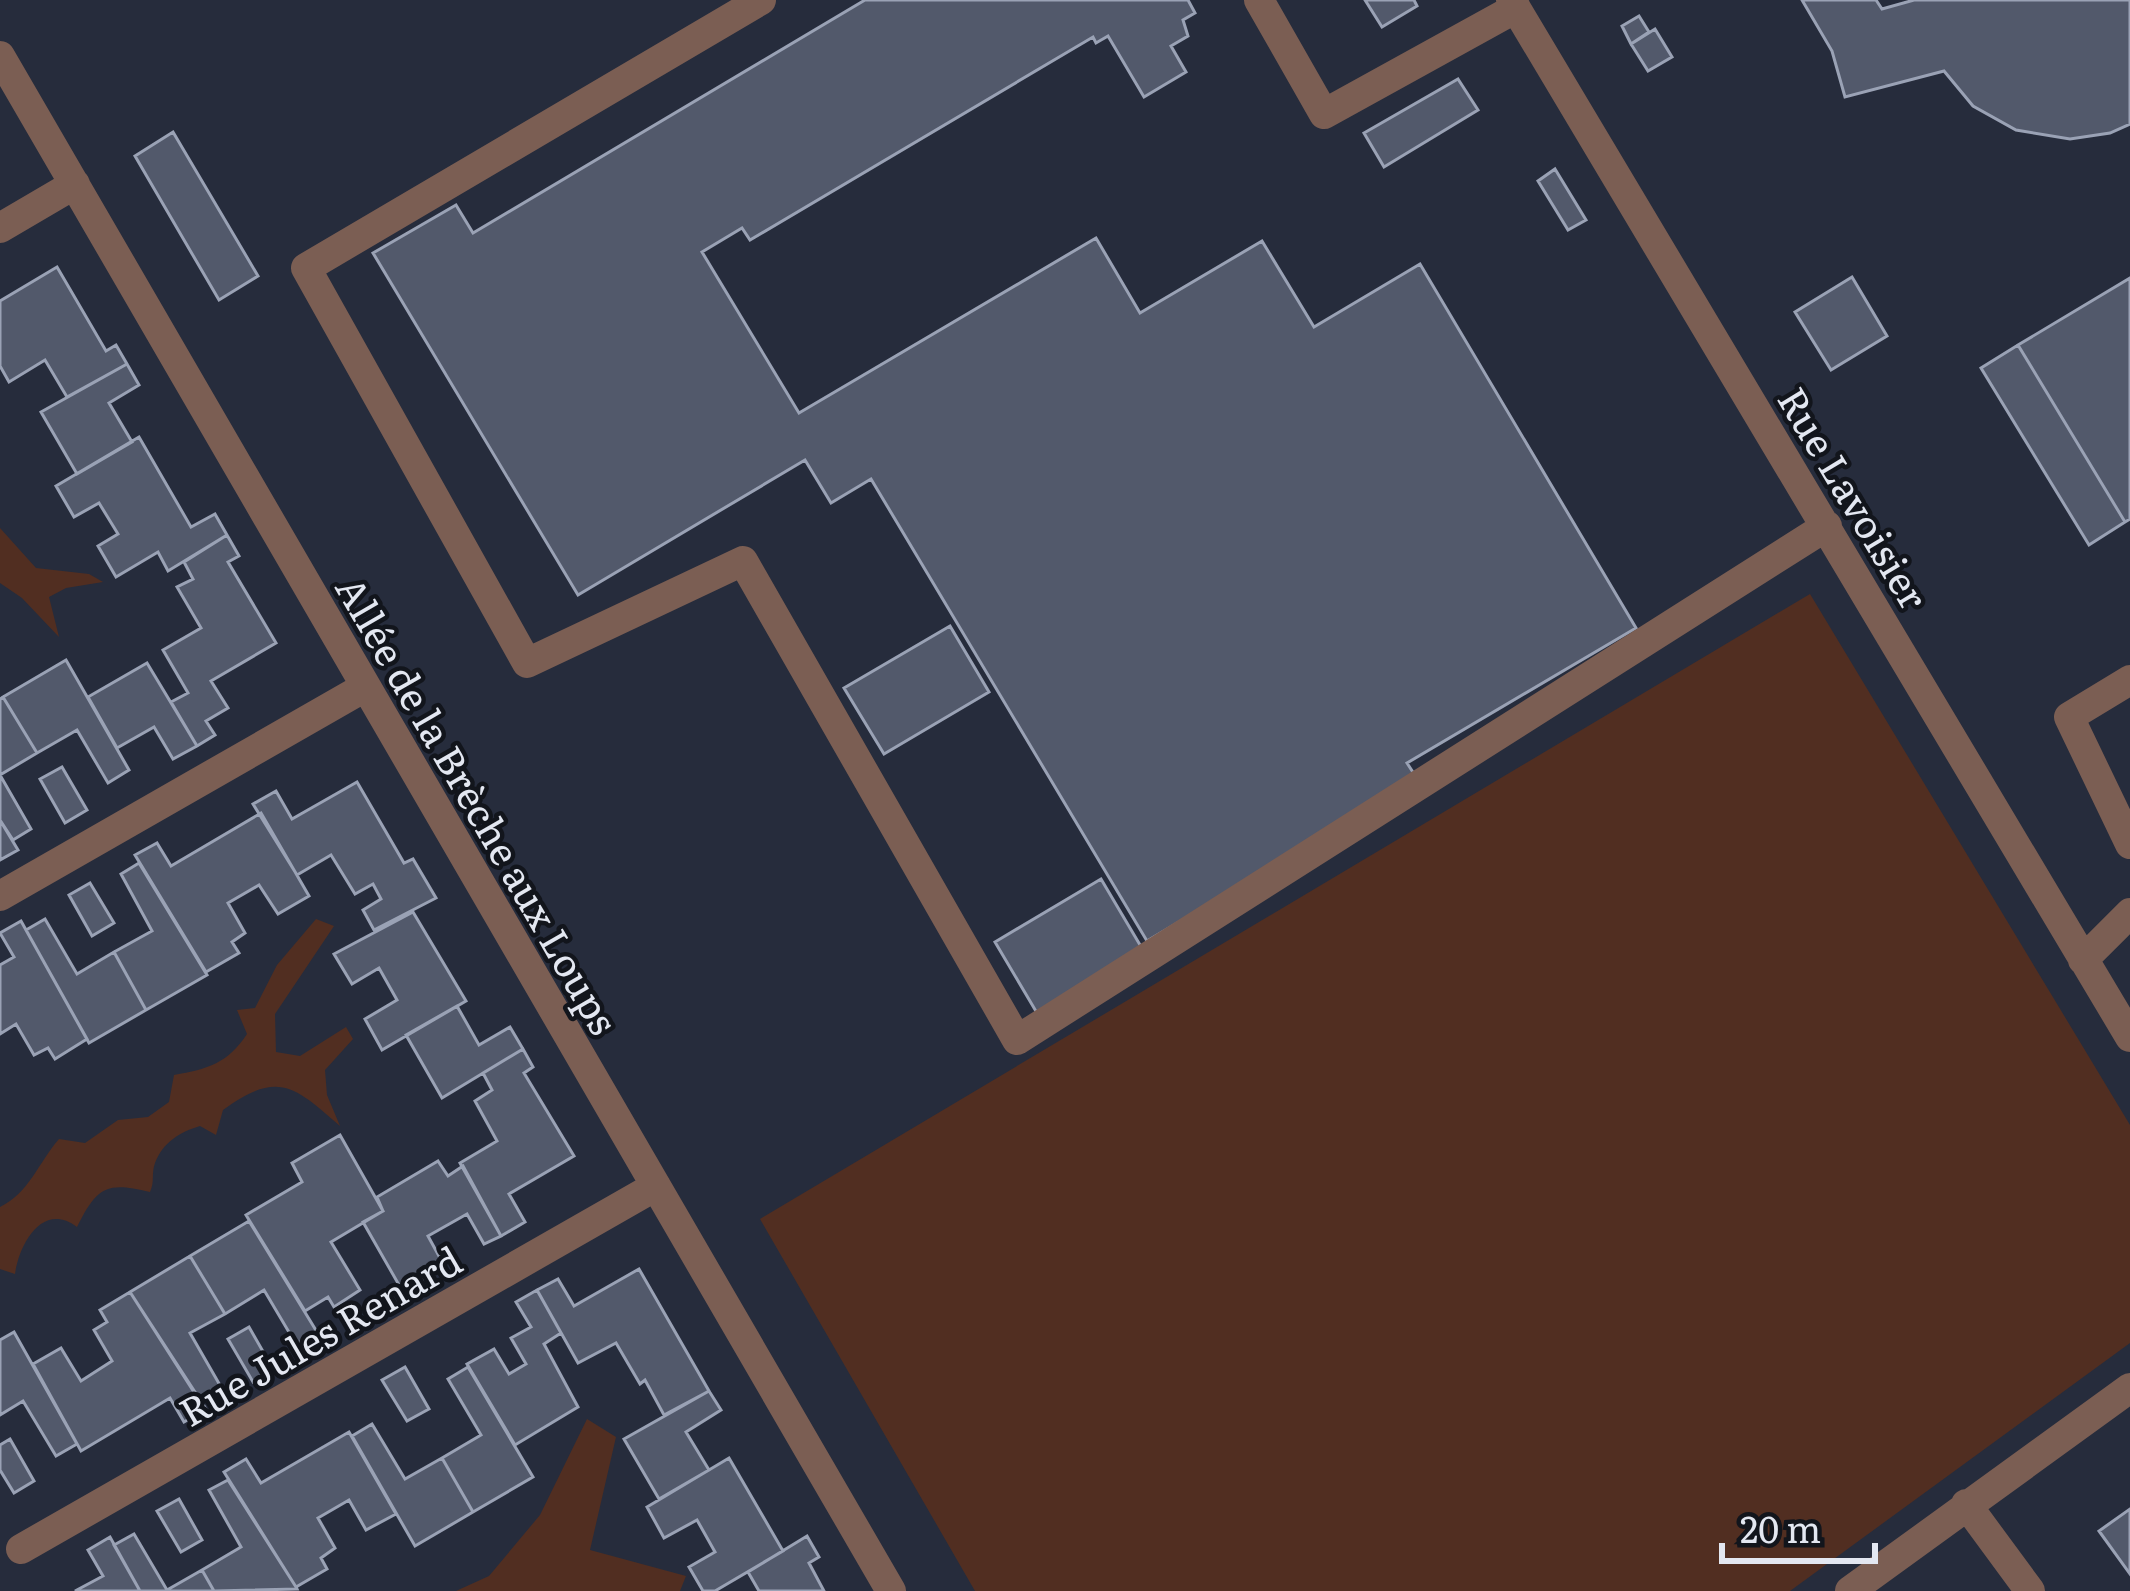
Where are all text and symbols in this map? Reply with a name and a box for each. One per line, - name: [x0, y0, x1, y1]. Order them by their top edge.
- street label: Rue Lavoisier: [1766, 375, 1945, 620]
- street label: Allée de la Brèche aux Loups: [324, 564, 634, 1044]
- street label: Rue Jules Renard: [167, 1229, 471, 1439]
- scale bar: [1722, 1489, 1875, 1563]
- text: 20 m: [1740, 1501, 1821, 1554]

